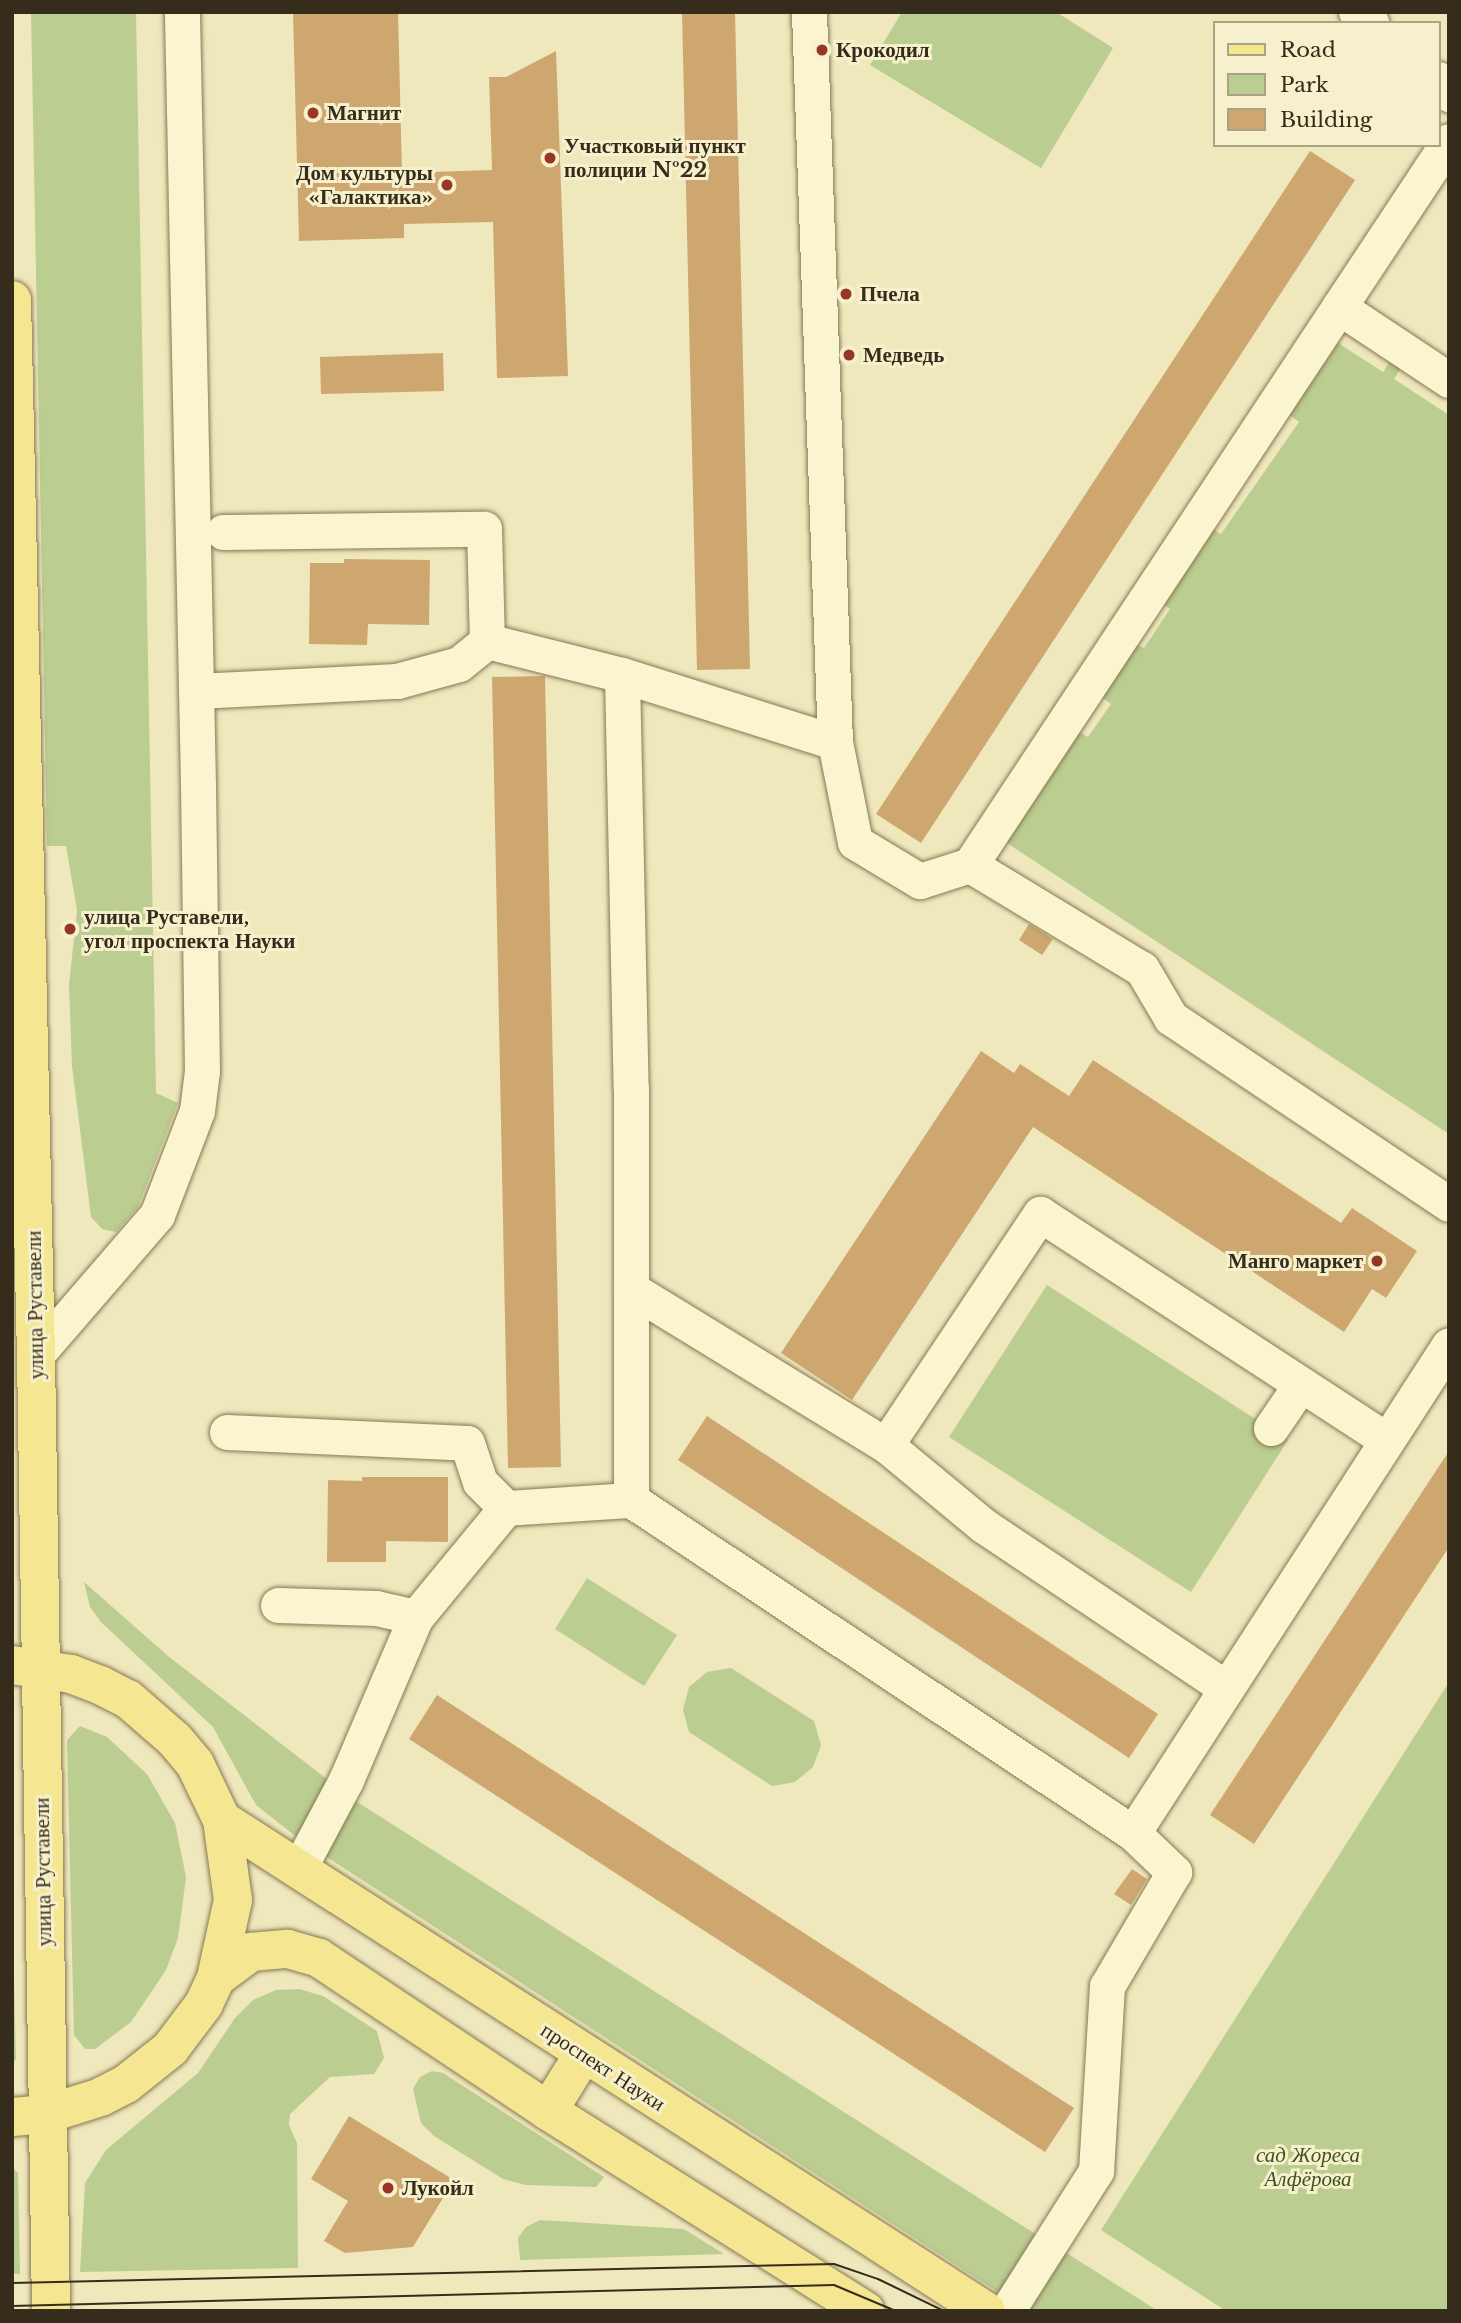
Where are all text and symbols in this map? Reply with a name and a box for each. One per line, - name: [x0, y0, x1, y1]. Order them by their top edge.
- legend: [1212, 21, 1440, 147]
- place label: Крокодил: [836, 37, 930, 63]
- text: Road: [1280, 37, 1336, 63]
- marker: Крокодил: [814, 42, 830, 58]
- text: Park: [1280, 72, 1329, 98]
- place label: Магнит: [327, 100, 401, 126]
- marker: Магнит: [305, 105, 321, 121]
- text: Building: [1280, 107, 1372, 133]
- place label: Участковый пункт полиции №22: [564, 133, 746, 183]
- marker: Участковый пункт полиции №22: [542, 150, 558, 166]
- place label: Дом культуры «Галактика»: [296, 160, 433, 210]
- marker: Дом культуры «Галактика»: [439, 177, 455, 193]
- place label: Пчела: [860, 281, 920, 307]
- marker: Пчела: [838, 286, 854, 302]
- place label: Медведь: [863, 342, 944, 368]
- marker: Медведь: [841, 347, 857, 363]
- place label: улица Руставели, угол проспекта Науки: [84, 904, 295, 954]
- marker: улица Руставели, угол проспекта Науки: [62, 921, 78, 937]
- street label: улица Руставели: [21, 1230, 49, 1380]
- place label: Манго маркет: [1228, 1248, 1363, 1274]
- marker: Манго маркет: [1369, 1253, 1385, 1269]
- street label: улица Руставели: [29, 1797, 57, 1947]
- street label: проспект Науки: [536, 2017, 670, 2117]
- park label: сад Жореса Алфёрова: [1256, 2142, 1360, 2192]
- place label: Лукойл: [402, 2175, 474, 2201]
- marker: Лукойл: [380, 2180, 396, 2196]

